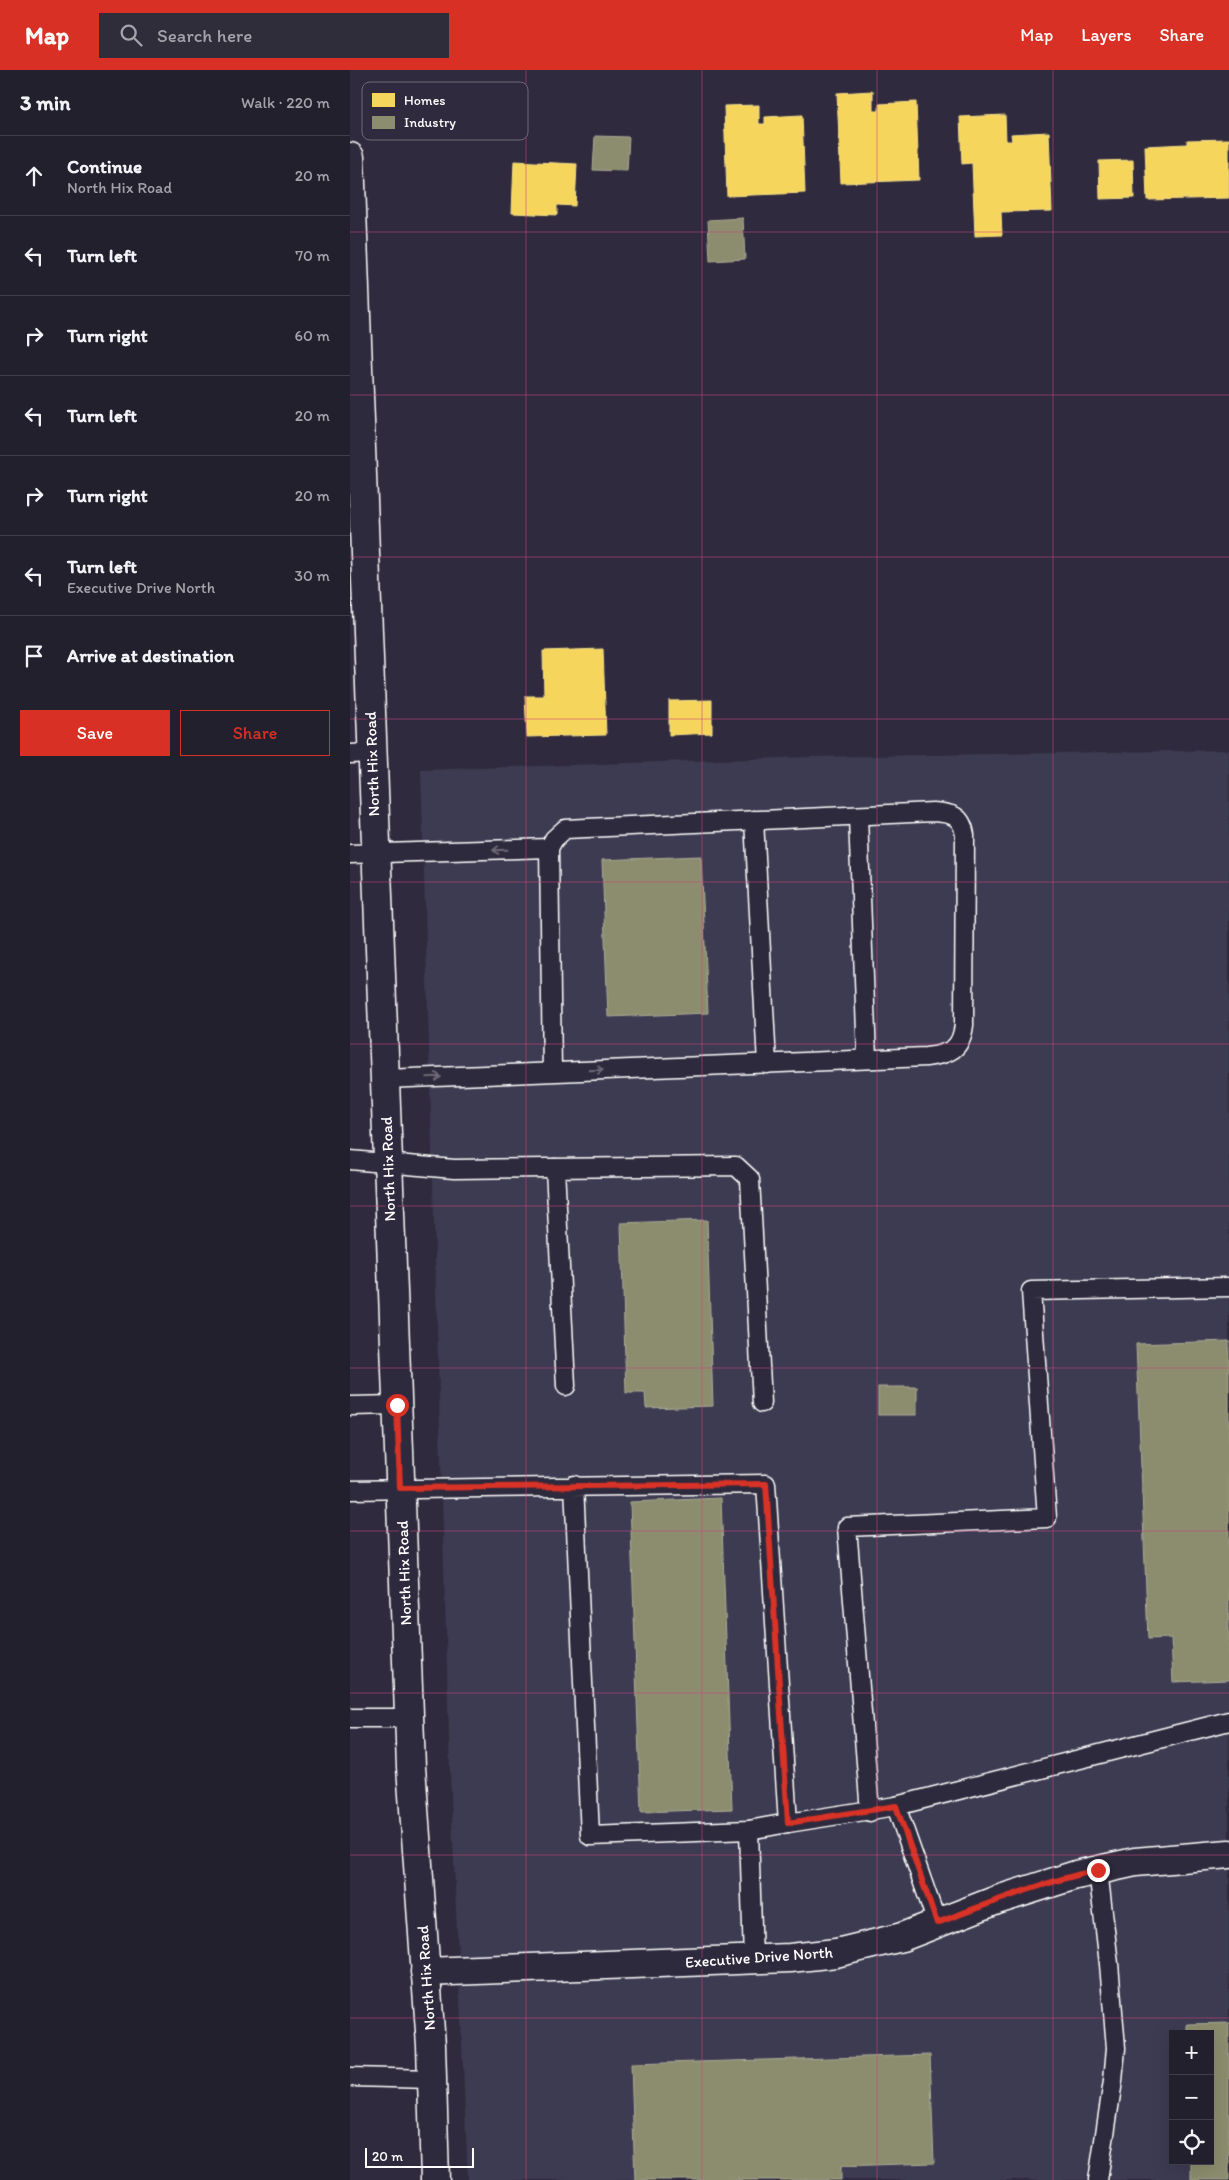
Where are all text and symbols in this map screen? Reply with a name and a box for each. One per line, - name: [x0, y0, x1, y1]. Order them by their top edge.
- search box: [99, 13, 449, 58]
- text: Map: [25, 21, 69, 50]
- icon: search: [117, 21, 145, 49]
- text: Search here: [157, 24, 252, 47]
- text: Map: [1020, 24, 1053, 46]
- text: Layers: [1081, 24, 1131, 46]
- text: Share: [1159, 24, 1204, 46]
- legend: [362, 82, 528, 140]
- text: 3 min: [20, 90, 70, 115]
- text: Homes: [404, 92, 446, 109]
- text: Walk · 220 m: [241, 93, 330, 112]
- text: Industry: [404, 114, 456, 131]
- text: Continue: [67, 155, 142, 178]
- icon: ahead: [20, 162, 48, 190]
- text: 20 m: [295, 166, 330, 185]
- text: North Hix Road: [67, 178, 172, 197]
- icon: left: [20, 242, 48, 270]
- text: Turn left: [67, 244, 137, 267]
- text: 70 m: [295, 246, 330, 265]
- icon: right: [20, 322, 48, 350]
- text: Turn right: [67, 324, 148, 347]
- text: 60 m: [295, 326, 330, 345]
- icon: left: [20, 402, 48, 430]
- text: Turn left: [67, 404, 137, 427]
- text: 20 m: [295, 406, 330, 425]
- icon: right: [20, 482, 48, 510]
- text: Turn right: [67, 484, 148, 507]
- text: 20 m: [295, 486, 330, 505]
- text: Turn left: [67, 555, 137, 578]
- icon: left: [20, 562, 48, 590]
- text: 30 m: [294, 566, 330, 585]
- text: Executive Drive North: [67, 578, 215, 597]
- icon: arrive: [20, 642, 48, 670]
- text: Arrive at destination: [67, 644, 234, 667]
- button: Save: [20, 710, 170, 756]
- button: Share: [180, 710, 330, 756]
- street label: North Hix Road: [361, 711, 383, 817]
- one-way arrow: [493, 846, 509, 855]
- one-way arrow: [588, 1065, 604, 1075]
- one-way arrow: [425, 1073, 441, 1082]
- street label: North Hix Road: [377, 1116, 399, 1222]
- route start: [386, 1394, 409, 1417]
- street label: North Hix Road: [393, 1520, 415, 1626]
- route end: [1087, 1859, 1110, 1882]
- street label: North Hix Road: [413, 1925, 439, 2031]
- street label: Executive Drive North: [684, 1942, 834, 1972]
- map controls: [1169, 2030, 1214, 2165]
- button: +: [1169, 2030, 1214, 2075]
- button: −: [1169, 2075, 1214, 2120]
- button: locate: [1169, 2120, 1214, 2165]
- scale bar: [365, 2145, 474, 2168]
- text: 20 m: [372, 2148, 403, 2165]

